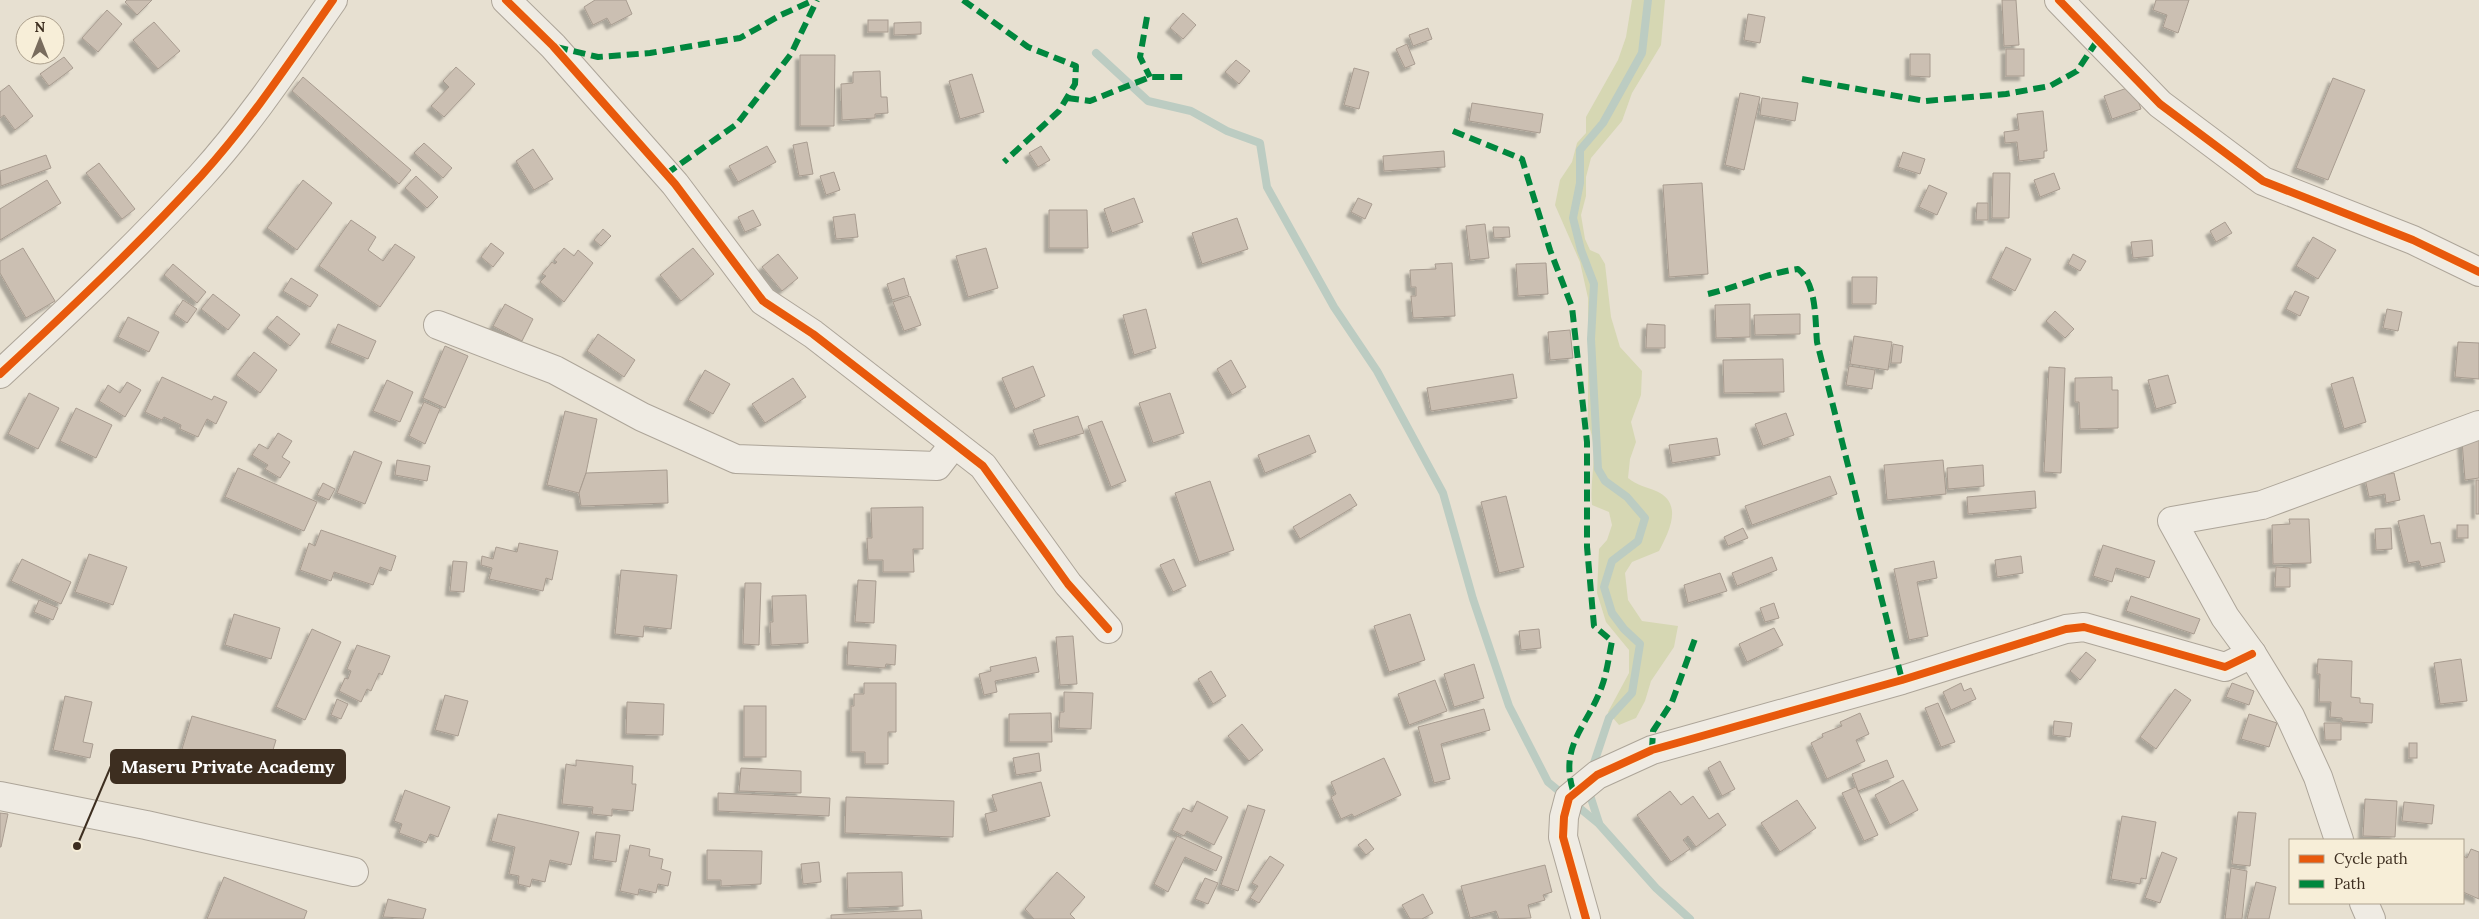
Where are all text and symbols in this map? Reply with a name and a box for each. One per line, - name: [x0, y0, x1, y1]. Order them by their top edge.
- north arrow: [15, 15, 65, 65]
- text: N: [35, 18, 46, 36]
- callout: Maseru Private Academy: [111, 750, 345, 783]
- text: Maseru Private Academy: [121, 755, 335, 778]
- legend: [2289, 839, 2464, 904]
- text: Cycle path: [2334, 849, 2408, 868]
- text: Path: [2334, 874, 2365, 893]

